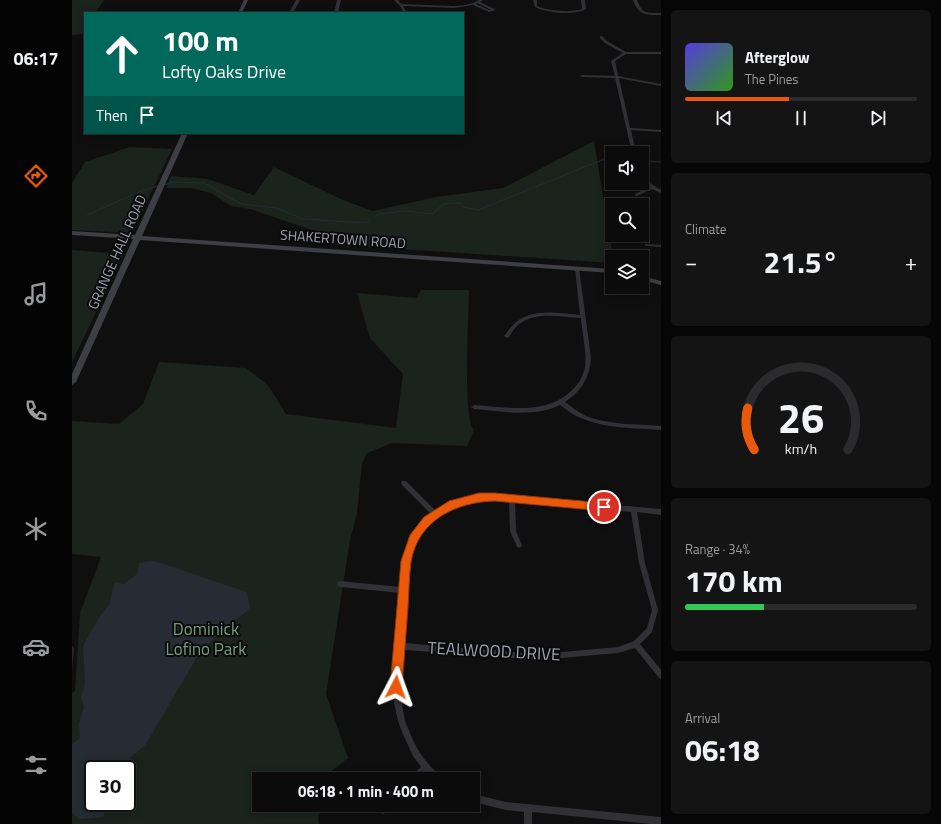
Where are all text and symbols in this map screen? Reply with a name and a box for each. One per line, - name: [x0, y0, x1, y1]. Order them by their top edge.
- text: 100 m: [162, 19, 239, 62]
- icon: ahead: [96, 28, 148, 80]
- text: 06:17: [14, 45, 58, 72]
- text: Afterglow: [745, 46, 810, 69]
- text: Lofty Oaks Drive: [162, 58, 286, 85]
- text: The Pines: [745, 69, 798, 89]
- text: Then: [96, 104, 128, 127]
- icon: arrive: [136, 104, 158, 126]
- icon: previous: [713, 107, 735, 129]
- icon: pause: [790, 107, 812, 129]
- icon: next: [867, 107, 889, 129]
- map controls: [605, 146, 649, 294]
- button: sound: [605, 146, 649, 190]
- icon: directions: [22, 162, 50, 190]
- street label: GRANGE HALL ROAD: [82, 191, 151, 313]
- button: search: [605, 198, 649, 242]
- text: Climate: [685, 219, 726, 239]
- street label: SHAKERTOWN ROAD: [280, 224, 407, 253]
- text: 21.5°: [764, 239, 838, 285]
- text: −: [685, 245, 697, 279]
- text: +: [905, 245, 917, 279]
- button: layers: [605, 250, 649, 294]
- icon: music: [22, 280, 50, 308]
- text: 26: [778, 386, 824, 449]
- icon: phone: [22, 397, 50, 425]
- text: km/h: [785, 438, 817, 460]
- pin: [587, 490, 621, 524]
- icon: arrive: [593, 496, 615, 518]
- icon: climate: [22, 515, 50, 543]
- text: Range · 34%: [685, 539, 750, 559]
- text: 170 km: [685, 558, 783, 604]
- park label: Dominick Lofino Park: [166, 616, 246, 662]
- icon: car: [22, 633, 50, 661]
- street label: TEALWOOD DRIVE: [427, 635, 561, 667]
- position arrow: [375, 666, 417, 708]
- text: Arrival: [685, 708, 720, 728]
- text: 06:18: [685, 727, 760, 773]
- icon: filters: [22, 751, 50, 779]
- speed limit sign: 30: [84, 760, 136, 812]
- text: 06:18 · 1 min · 400 m: [298, 780, 434, 803]

